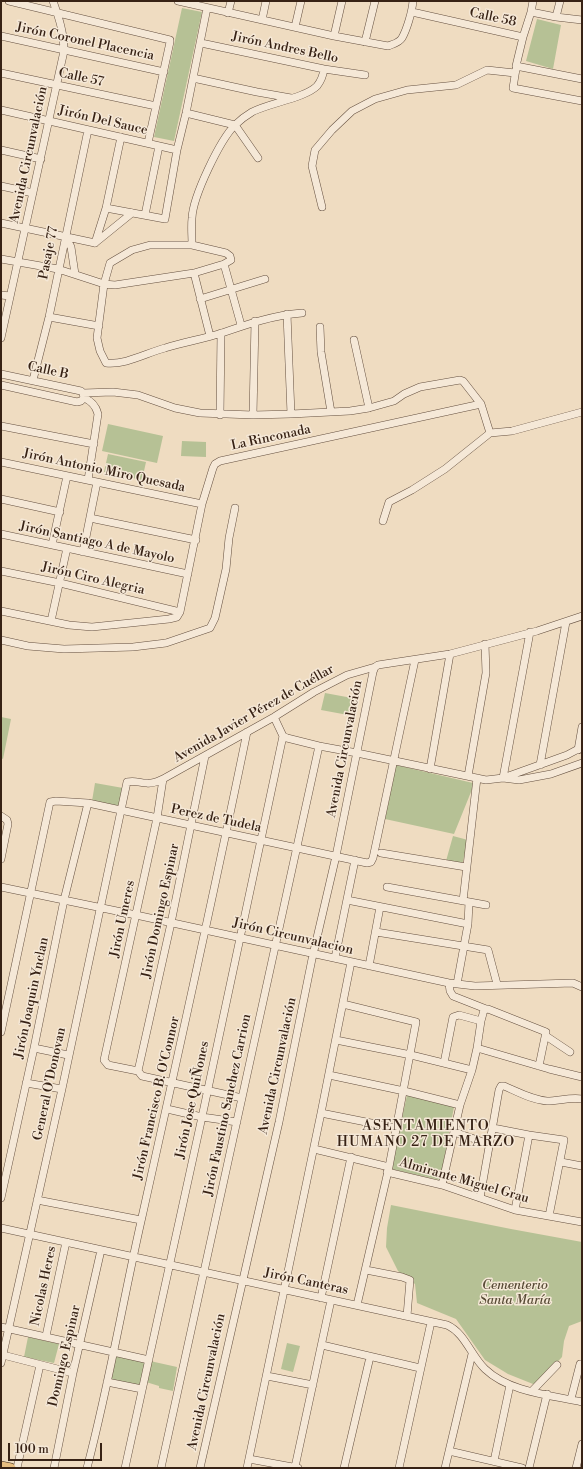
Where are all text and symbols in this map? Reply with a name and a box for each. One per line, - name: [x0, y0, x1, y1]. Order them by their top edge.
- street label: Calle 58: [468, 5, 518, 31]
- street label: Jirón Coronel Placencia: [14, 20, 156, 64]
- street label: Jirón Andres Bello: [230, 29, 340, 67]
- street label: Calle 57: [57, 66, 105, 90]
- street label: Avenida Circunvalación: [7, 85, 51, 225]
- street label: Jirón Del Sauce: [57, 103, 149, 139]
- street label: Pasaje 77: [36, 225, 62, 281]
- street label: Calle B: [26, 359, 70, 383]
- street label: La Rinconada: [230, 422, 312, 454]
- street label: Jirón Antonio Miro Quesada: [21, 446, 187, 496]
- street label: Jirón Santiago A de Mayolo: [18, 519, 176, 567]
- street label: Jirón Ciro Alegria: [40, 560, 146, 598]
- street label: Avenida Javier Pérez de Cuéllar: [171, 662, 337, 766]
- street label: Avenida Circunvalación: [324, 679, 366, 819]
- street label: Perez de Tudela: [169, 802, 263, 836]
- street label: Jirón Domingo Espinar: [139, 842, 183, 980]
- street label: Jirón Umeres: [107, 879, 139, 959]
- street label: Jirón Circunvalacion: [231, 916, 355, 958]
- street label: Jirón Joaquin Ynclan: [12, 936, 52, 1060]
- street label: Avenida Circunvalación: [256, 996, 300, 1136]
- street label: Jirón Faustino Sanchez Carrion: [201, 1013, 255, 1197]
- street label: Jirón Francisco B. O'Connor: [131, 1015, 183, 1181]
- street label: General O'Donovan: [30, 1026, 70, 1142]
- street label: Jirón Jose QuiÑones: [173, 1040, 213, 1160]
- district label: ASENTAMIENTO HUMANO 27 DE MARZO: [337, 1119, 515, 1152]
- street label: Almirante Miguel Grau: [397, 1155, 531, 1207]
- street label: Nicolas Heres: [28, 1245, 60, 1327]
- street label: Jirón Canteras: [263, 1265, 349, 1299]
- park label: Cementerio Santa María: [479, 1278, 551, 1309]
- street label: Domingo Espinar: [46, 1304, 84, 1408]
- street label: Avenida Circunvalación: [185, 1312, 229, 1452]
- scale bar: [10, 1435, 104, 1461]
- text: 100 m: [15, 1442, 49, 1457]

